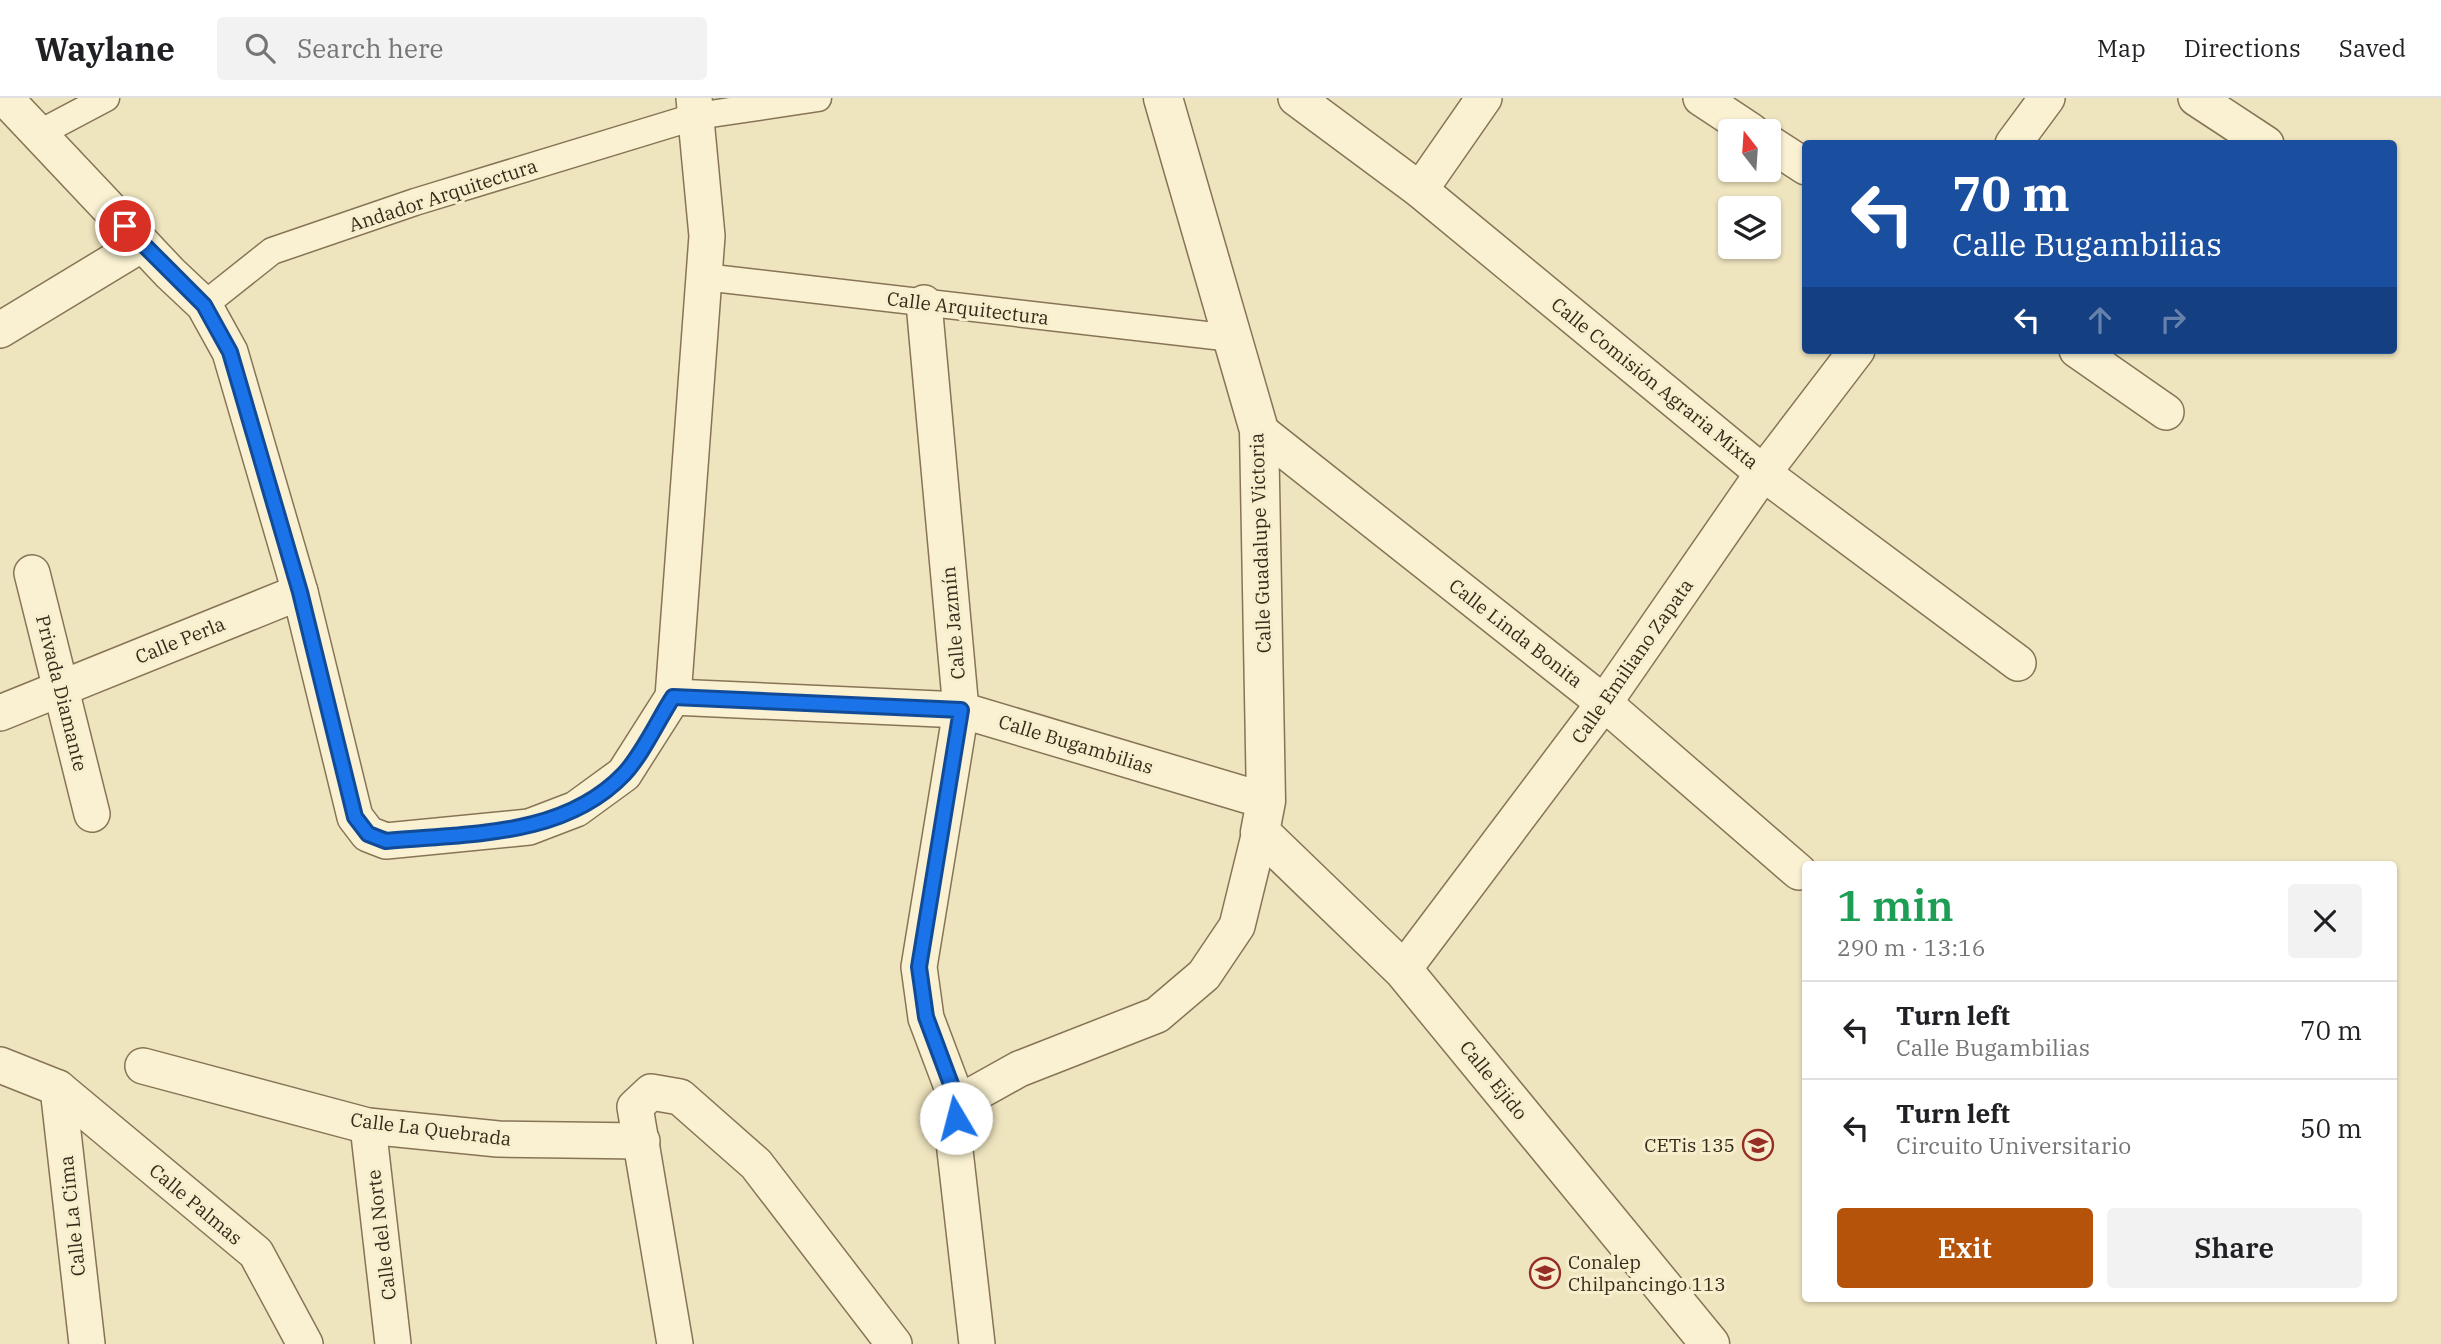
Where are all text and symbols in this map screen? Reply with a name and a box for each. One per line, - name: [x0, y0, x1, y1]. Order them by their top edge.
- search box: [217, 17, 707, 80]
- text: Waylane: [35, 27, 175, 70]
- icon: search: [241, 29, 279, 67]
- text: Search here: [297, 31, 443, 65]
- text: Map: [2097, 32, 2146, 64]
- text: Directions: [2184, 32, 2301, 64]
- text: Saved: [2339, 32, 2406, 64]
- north arrow: [1718, 119, 1782, 182]
- map controls: [1718, 119, 1781, 259]
- street label: Andador Arquitectura: [346, 153, 540, 237]
- text: 70 m: [1952, 161, 2070, 224]
- icon: left: [1837, 168, 1928, 259]
- pin: [95, 196, 155, 256]
- button: layers: [1718, 196, 1781, 259]
- icon: arrive: [106, 207, 144, 245]
- text: Calle Bugambilias: [1952, 223, 2222, 265]
- street label: Calle Arquitectura: [886, 286, 1050, 330]
- street label: Calle Comisión Agraria Mixta: [1547, 292, 1763, 474]
- icon: left: [2008, 301, 2046, 339]
- icon: ahead: [2081, 301, 2119, 339]
- icon: right: [2154, 301, 2192, 339]
- street label: Calle Guadalupe Victoria: [1244, 432, 1276, 654]
- street label: Calle Jazmín: [936, 565, 970, 681]
- street label: Calle Linda Bonita: [1444, 573, 1588, 693]
- street label: Calle Emiliano Zapata: [1566, 574, 1698, 748]
- street label: Calle Perla: [132, 611, 228, 669]
- street label: Privada Diamante: [31, 612, 93, 774]
- street label: Calle Bugambilias: [996, 709, 1156, 779]
- text: 1 min: [1837, 878, 1954, 933]
- button: close: [2288, 884, 2362, 958]
- text: 290 m · 13:16: [1837, 932, 1986, 962]
- text: Turn left: [1896, 998, 2010, 1032]
- icon: left: [1837, 1011, 1875, 1049]
- text: 70 m: [2300, 1013, 2362, 1047]
- text: Calle Bugambilias: [1896, 1032, 2090, 1062]
- street label: Calle Ejido: [1455, 1036, 1533, 1124]
- position arrow: [919, 1081, 993, 1155]
- text: Turn left: [1896, 1096, 2010, 1130]
- street label: Calle La Quebrada: [349, 1107, 513, 1151]
- icon: left: [1837, 1109, 1875, 1147]
- text: 50 m: [2300, 1111, 2362, 1145]
- school or university icon: CETis 135: [1741, 1128, 1775, 1162]
- text: Circuito Universitario: [1896, 1130, 2131, 1160]
- place label: CETis 135: [1644, 1133, 1735, 1157]
- street label: Calle La Cima: [54, 1154, 90, 1278]
- street label: Calle Palmas: [145, 1158, 247, 1250]
- street label: Calle del Norte: [361, 1168, 401, 1302]
- button: Exit: [1837, 1208, 2093, 1288]
- button: Share: [2107, 1208, 2362, 1288]
- place label: Conalep Chilpancingo 113: [1568, 1250, 1726, 1296]
- school or university icon: Conalep Chilpancingo 113: [1528, 1256, 1562, 1290]

